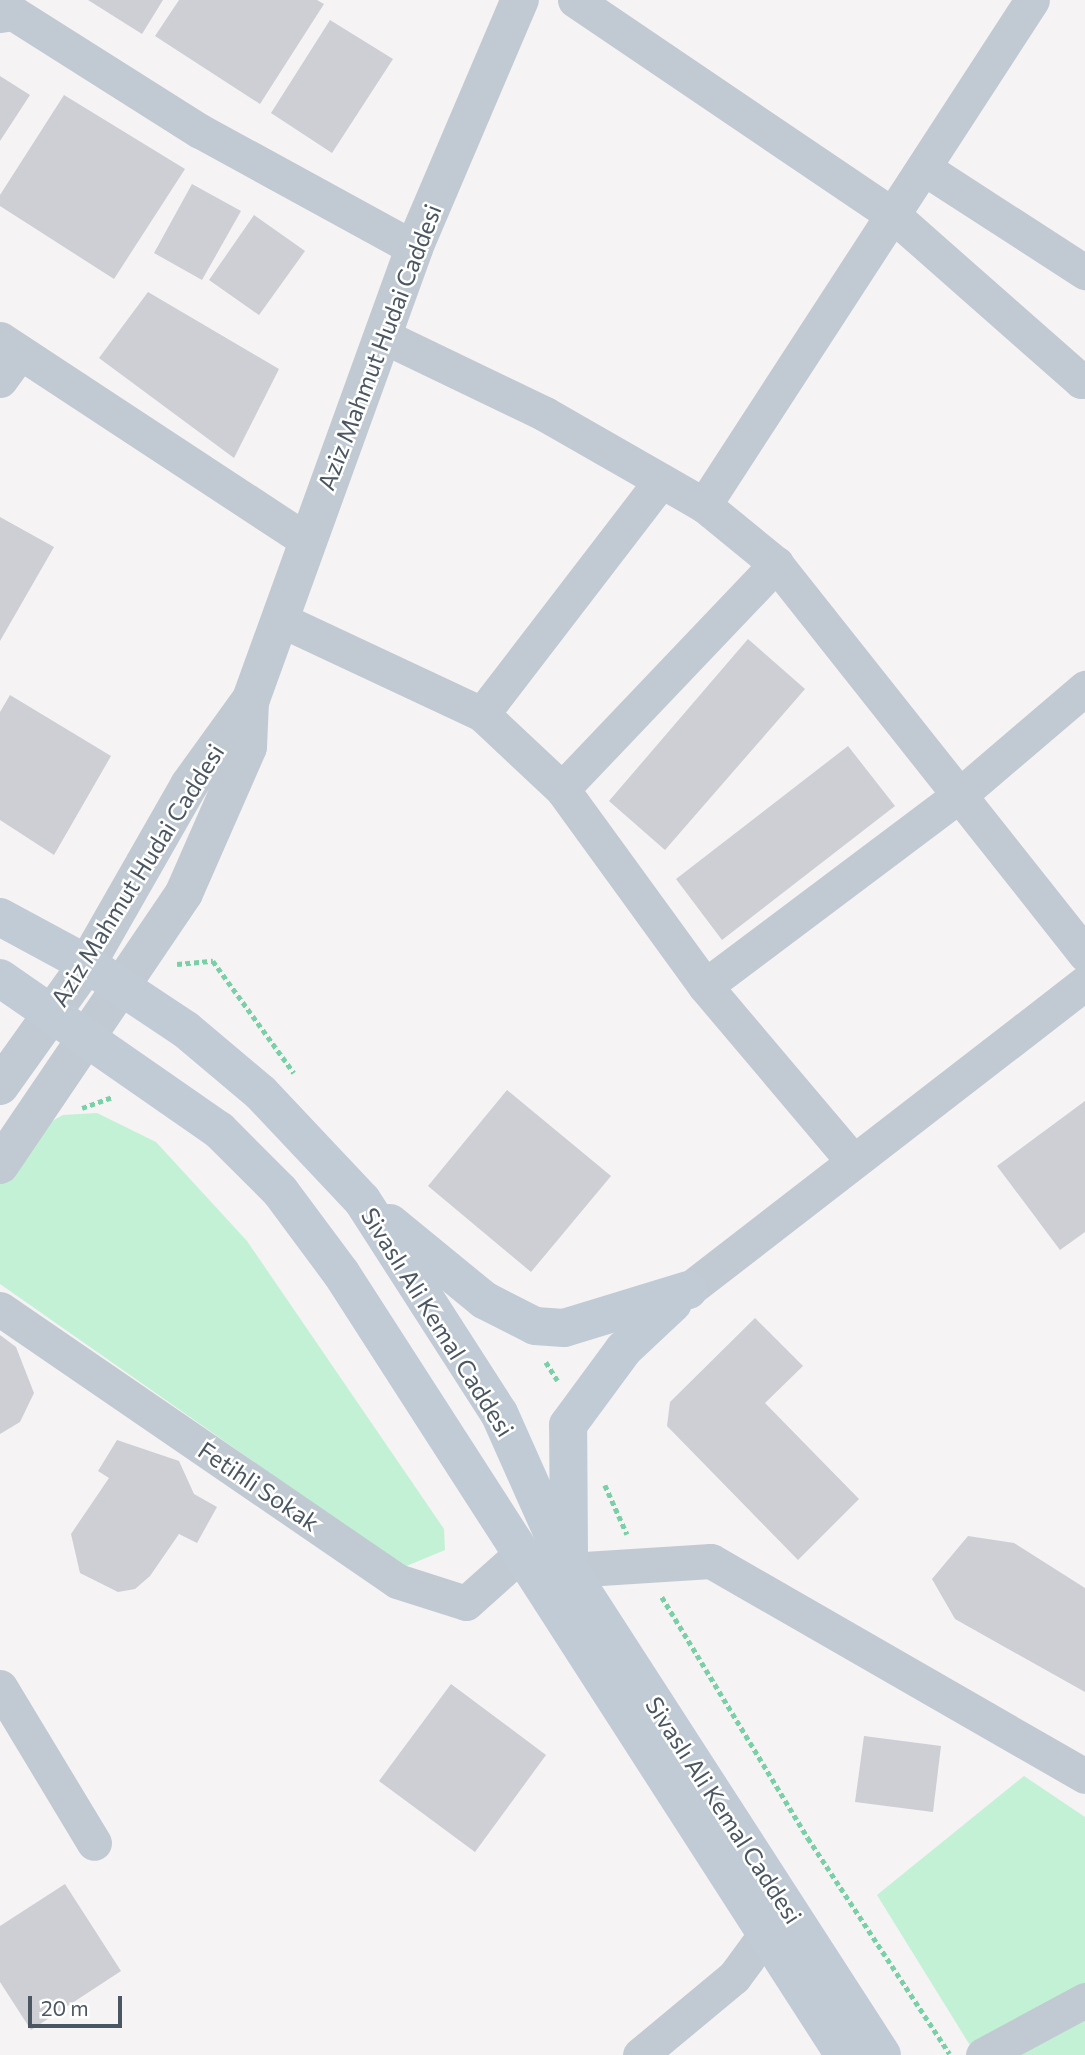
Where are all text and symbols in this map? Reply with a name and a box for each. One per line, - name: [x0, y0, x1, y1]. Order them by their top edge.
- street label: Aziz Mahmut Hudai Caddesi: [311, 200, 447, 494]
- street label: Aziz Mahmut Hudai Caddesi: [44, 738, 230, 1012]
- street label: Sivaslı Ali Kemal Caddesi: [356, 1202, 520, 1442]
- street label: Fetihli Sokak: [193, 1435, 325, 1537]
- street label: Sivaslı Ali Kemal Caddesi: [640, 1691, 808, 1929]
- scale bar: [32, 1982, 126, 2026]
- text: 20 m: [41, 1995, 89, 2020]

